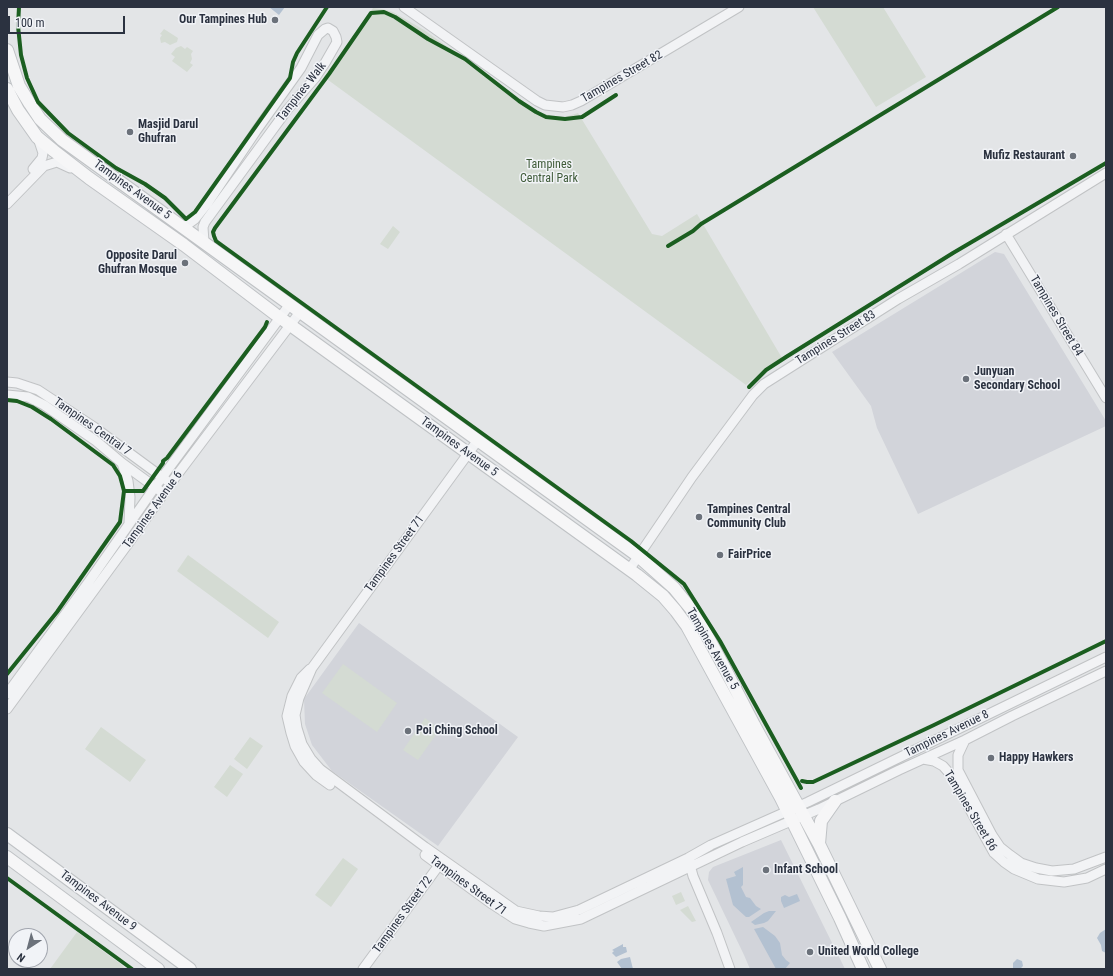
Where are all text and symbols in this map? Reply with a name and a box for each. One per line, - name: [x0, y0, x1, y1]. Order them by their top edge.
- scale bar: [10, 8, 127, 34]
- place label: Our Tampines Hub: [179, 13, 267, 27]
- marker: Our Tampines Hub: [270, 15, 280, 25]
- text: 100 m: [15, 16, 45, 30]
- street label: Tampines Street 82: [579, 48, 665, 106]
- street label: Tampines Walk: [274, 59, 330, 125]
- place label: Masjid Darul Ghufran: [138, 118, 198, 146]
- marker: Masjid Darul Ghufran: [125, 127, 135, 137]
- place label: Mufiz Restaurant: [983, 149, 1065, 163]
- marker: Mufiz Restaurant: [1068, 151, 1078, 161]
- street label: Tampines Avenue 5: [91, 157, 173, 223]
- park label: Tampines Central Park: [520, 158, 578, 186]
- place label: Opposite Darul Ghufran Mosque: [98, 249, 177, 277]
- marker: Opposite Darul Ghufran Mosque: [180, 258, 190, 268]
- street label: Tampines Street 84: [1026, 273, 1086, 359]
- street label: Tampines Street 83: [793, 308, 879, 368]
- place label: Junyuan Secondary School: [974, 365, 1060, 393]
- marker: Junyuan Secondary School: [961, 374, 971, 384]
- street label: Tampines Central 7: [51, 395, 133, 459]
- street label: Tampines Avenue 5: [418, 414, 500, 480]
- street label: Tampines Avenue 6: [120, 469, 186, 551]
- place label: Tampines Central Community Club: [707, 503, 791, 531]
- marker: Tampines Central Community Club: [694, 512, 704, 522]
- street label: Tampines Street 71: [362, 513, 428, 595]
- place label: FairPrice: [728, 548, 771, 562]
- marker: FairPrice: [715, 550, 725, 560]
- street label: Tampines Avenue 5: [683, 606, 741, 692]
- street label: Tampines Avenue 8: [903, 707, 991, 761]
- place label: Poi Ching School: [416, 724, 498, 738]
- marker: Poi Ching School: [403, 726, 413, 736]
- place label: Happy Hawkers: [999, 751, 1073, 765]
- marker: Happy Hawkers: [986, 753, 996, 763]
- street label: Tampines Street 86: [940, 768, 1000, 854]
- street label: Tampines Street 71: [427, 853, 509, 919]
- place label: Infant School: [774, 863, 838, 877]
- marker: Infant School: [761, 865, 771, 875]
- street label: Tampines Avenue 9: [57, 868, 139, 934]
- street label: Tampines Street 72: [370, 874, 436, 956]
- north arrow: [8, 928, 48, 968]
- place label: United World College: [818, 945, 919, 959]
- marker: United World College: [805, 947, 815, 957]
- text: N: [15, 950, 28, 965]

